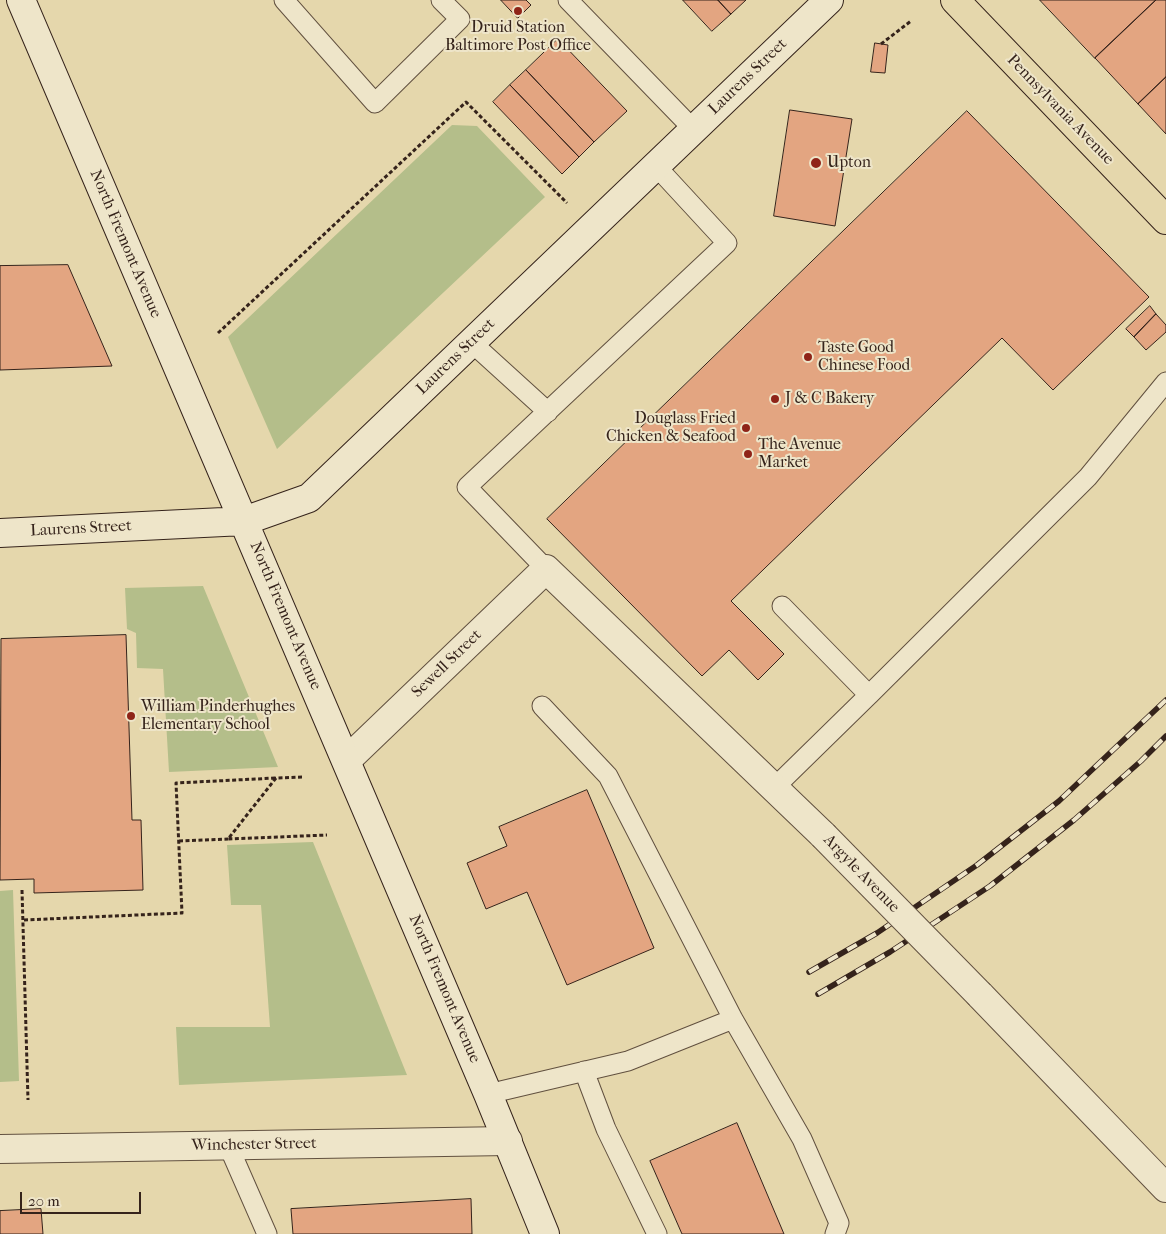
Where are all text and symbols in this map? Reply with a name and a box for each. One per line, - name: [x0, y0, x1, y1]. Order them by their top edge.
- marker: Druid Station Baltimore Post Office: [512, 5, 524, 17]
- place label: Druid Station Baltimore Post Office: [445, 18, 591, 56]
- street label: Laurens Street: [705, 35, 791, 119]
- street label: Pennsylvania Avenue: [1002, 51, 1118, 169]
- place label: Upton: [827, 153, 871, 173]
- marker: Upton: [809, 156, 823, 170]
- street label: North Fremont Avenue: [85, 167, 165, 321]
- street label: Laurens Street: [413, 315, 499, 399]
- place label: Taste Good Chinese Food: [818, 338, 910, 376]
- marker: Taste Good Chinese Food: [802, 351, 814, 363]
- place label: J & C Bakery: [785, 389, 874, 409]
- marker: J & C Bakery: [769, 393, 781, 405]
- place label: Douglass Fried Chicken & Seafood: [606, 409, 736, 447]
- marker: Douglass Fried Chicken & Seafood: [740, 422, 752, 434]
- place label: The Avenue Market: [758, 435, 841, 473]
- marker: The Avenue Market: [742, 448, 754, 460]
- street label: Laurens Street: [30, 517, 132, 541]
- street label: North Fremont Avenue: [245, 539, 325, 693]
- street label: Sewell Street: [408, 626, 486, 702]
- place label: William Pinderhughes Elementary School: [141, 697, 295, 735]
- marker: William Pinderhughes Elementary School: [125, 710, 137, 722]
- street label: Argyle Avenue: [819, 831, 903, 917]
- street label: North Fremont Avenue: [404, 912, 484, 1066]
- street label: Winchester Street: [191, 1134, 317, 1156]
- scale bar: [22, 1182, 144, 1214]
- text: 20 m: [28, 1192, 60, 1210]

